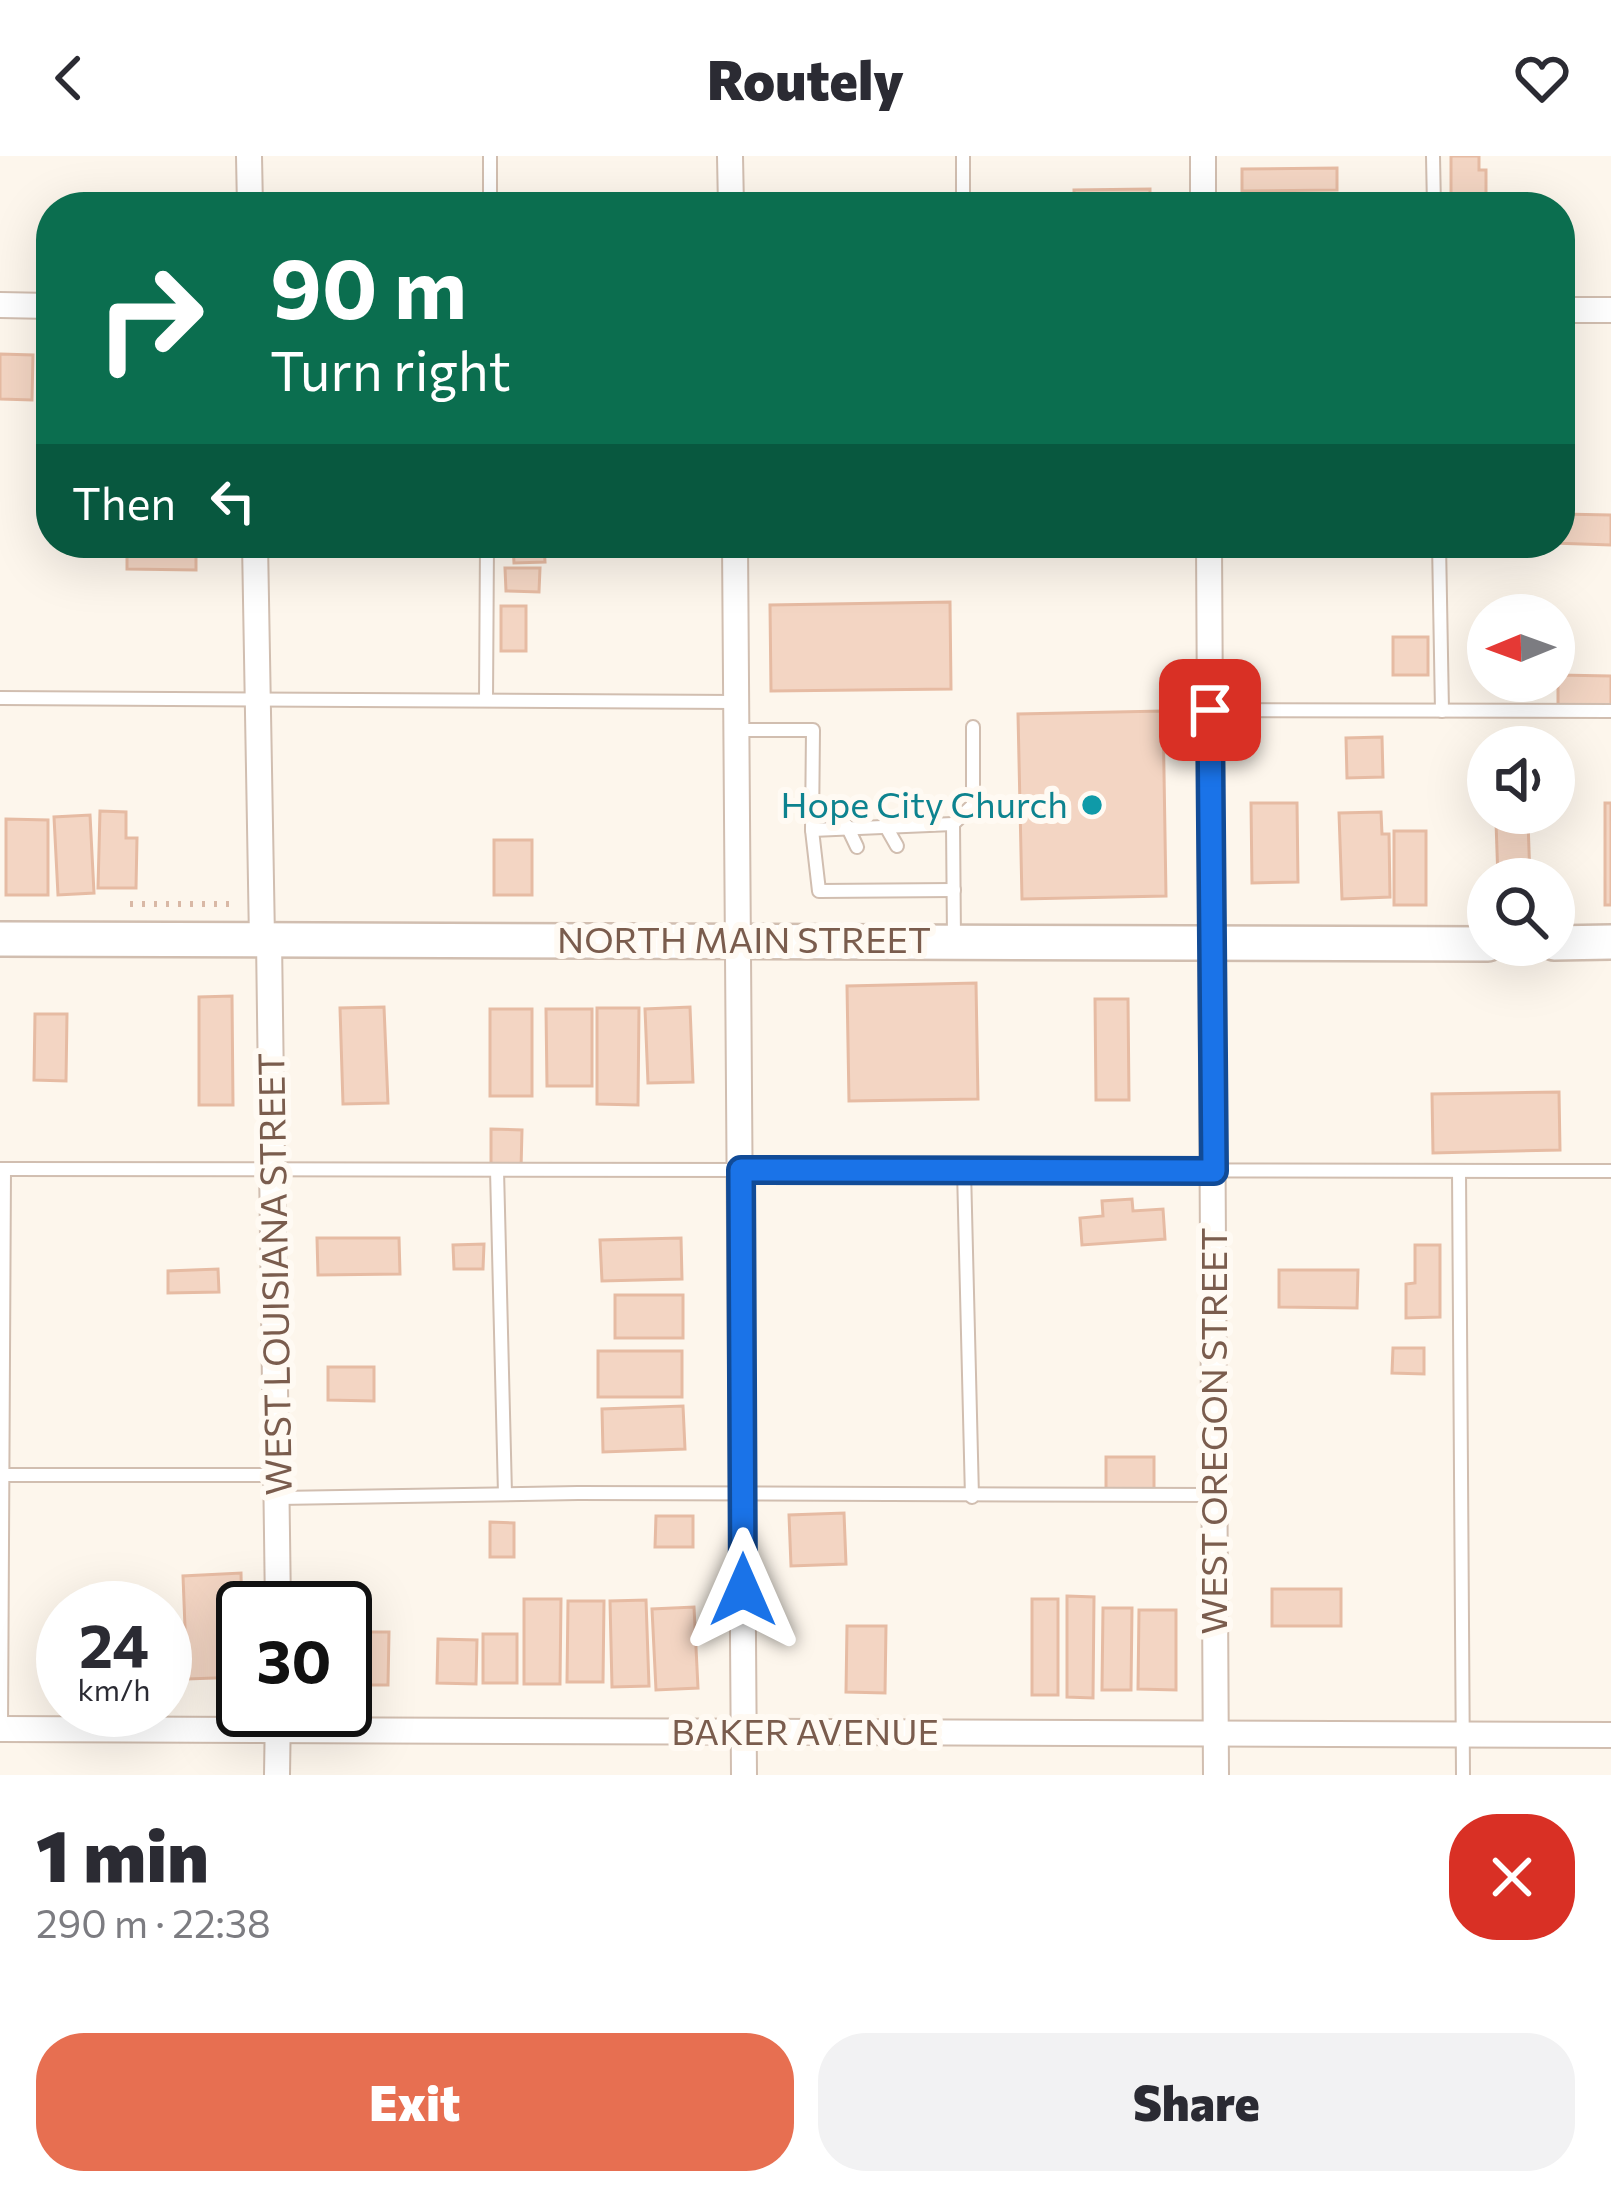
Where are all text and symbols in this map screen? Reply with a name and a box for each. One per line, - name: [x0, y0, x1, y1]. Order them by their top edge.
- icon: back: [36, 45, 102, 111]
- text: Routely: [707, 45, 904, 111]
- icon: heart: [1509, 45, 1575, 111]
- text: 90 m: [270, 234, 467, 336]
- icon: right: [72, 240, 228, 396]
- text: Turn right: [270, 336, 511, 402]
- icon: left: [200, 468, 266, 534]
- text: Then: [72, 474, 176, 529]
- north arrow: [1467, 594, 1575, 702]
- map controls: [1467, 594, 1575, 966]
- pin: [1159, 659, 1261, 761]
- icon: arrive: [1177, 677, 1243, 743]
- button: sound: [1467, 726, 1575, 834]
- place label: Hope City Church: [781, 781, 1068, 825]
- marker: Hope City Church: [1079, 792, 1105, 818]
- button: search: [1467, 858, 1575, 966]
- street label: NORTH MAIN STREET: [557, 916, 931, 960]
- street label: WEST LOUISIANA STREET: [247, 1052, 299, 1496]
- street label: WEST OREGON STREET: [1190, 1227, 1234, 1635]
- position arrow: [680, 1527, 806, 1653]
- speed limit sign: 30: [216, 1581, 372, 1737]
- text: 24: [79, 1607, 149, 1680]
- text: km/h: [78, 1670, 150, 1707]
- street label: BAKER AVENUE: [671, 1708, 939, 1752]
- text: 1 min: [36, 1809, 209, 1897]
- button: close: [1449, 1814, 1575, 1940]
- text: 290 m · 22:38: [36, 1898, 271, 1946]
- button: Exit: [36, 2033, 794, 2171]
- button: Share: [818, 2033, 1575, 2171]

